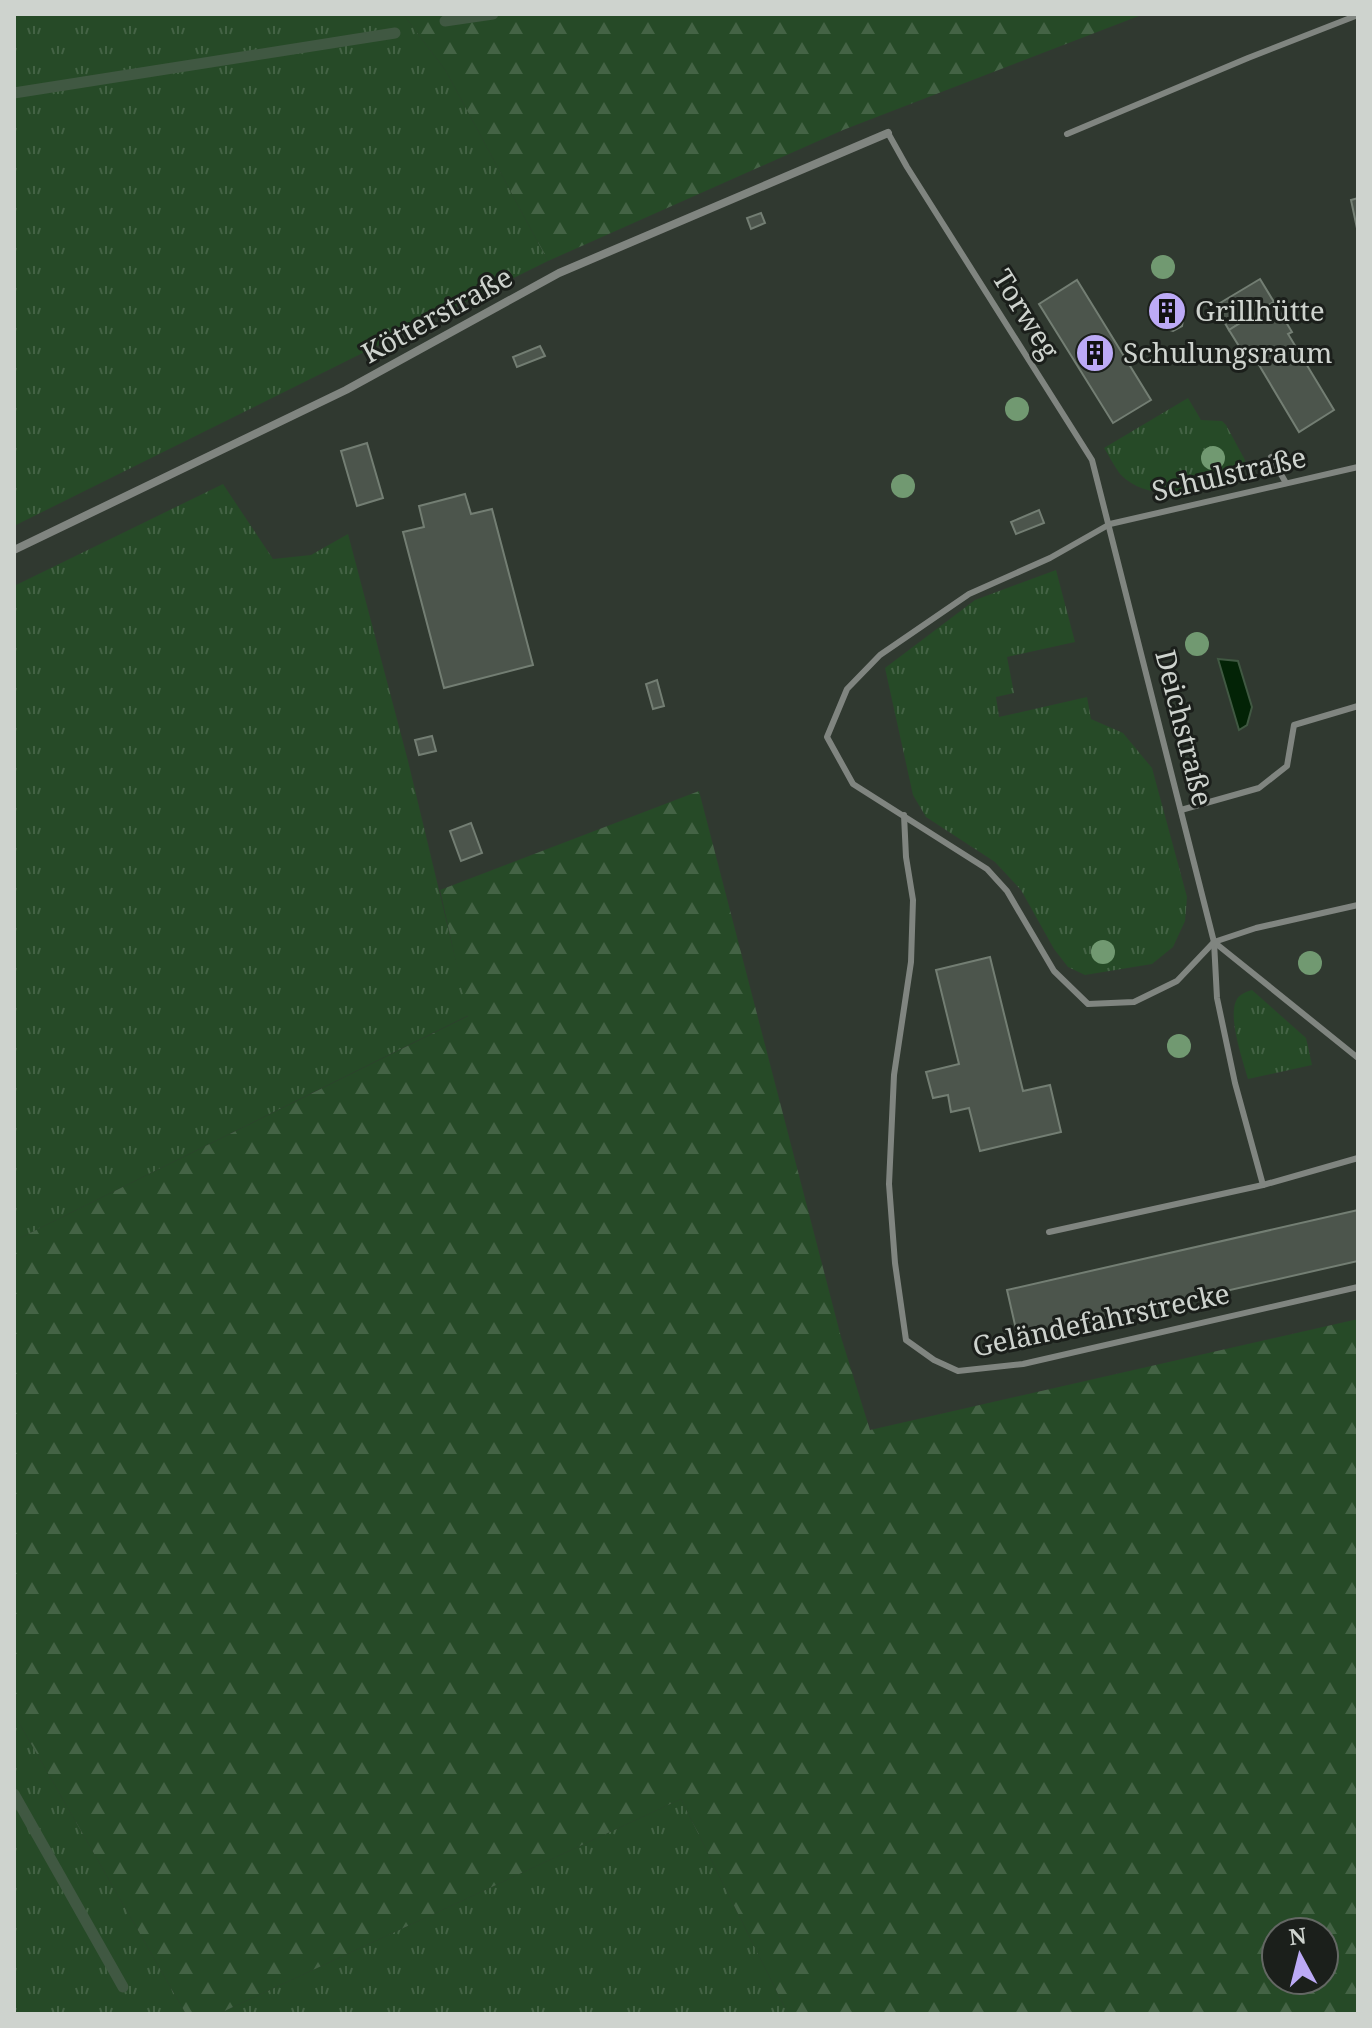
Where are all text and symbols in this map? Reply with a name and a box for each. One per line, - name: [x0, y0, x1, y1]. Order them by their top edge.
- street label: Kötterstraße: [354, 257, 519, 371]
- street label: Torweg: [984, 261, 1069, 366]
- building icon: Grillhütte: [1146, 290, 1188, 332]
- place label: Grillhütte: [1195, 291, 1325, 329]
- building icon: Schulungsraum: [1074, 332, 1116, 374]
- place label: Schulungsraum: [1123, 333, 1332, 371]
- street label: Schulstraße: [1148, 437, 1310, 509]
- street label: Deichstraße: [1147, 646, 1223, 810]
- street label: Geländefahrstrecke: [969, 1273, 1233, 1365]
- north arrow: [1260, 1916, 1340, 1996]
- text: N: [1287, 1919, 1308, 1951]

